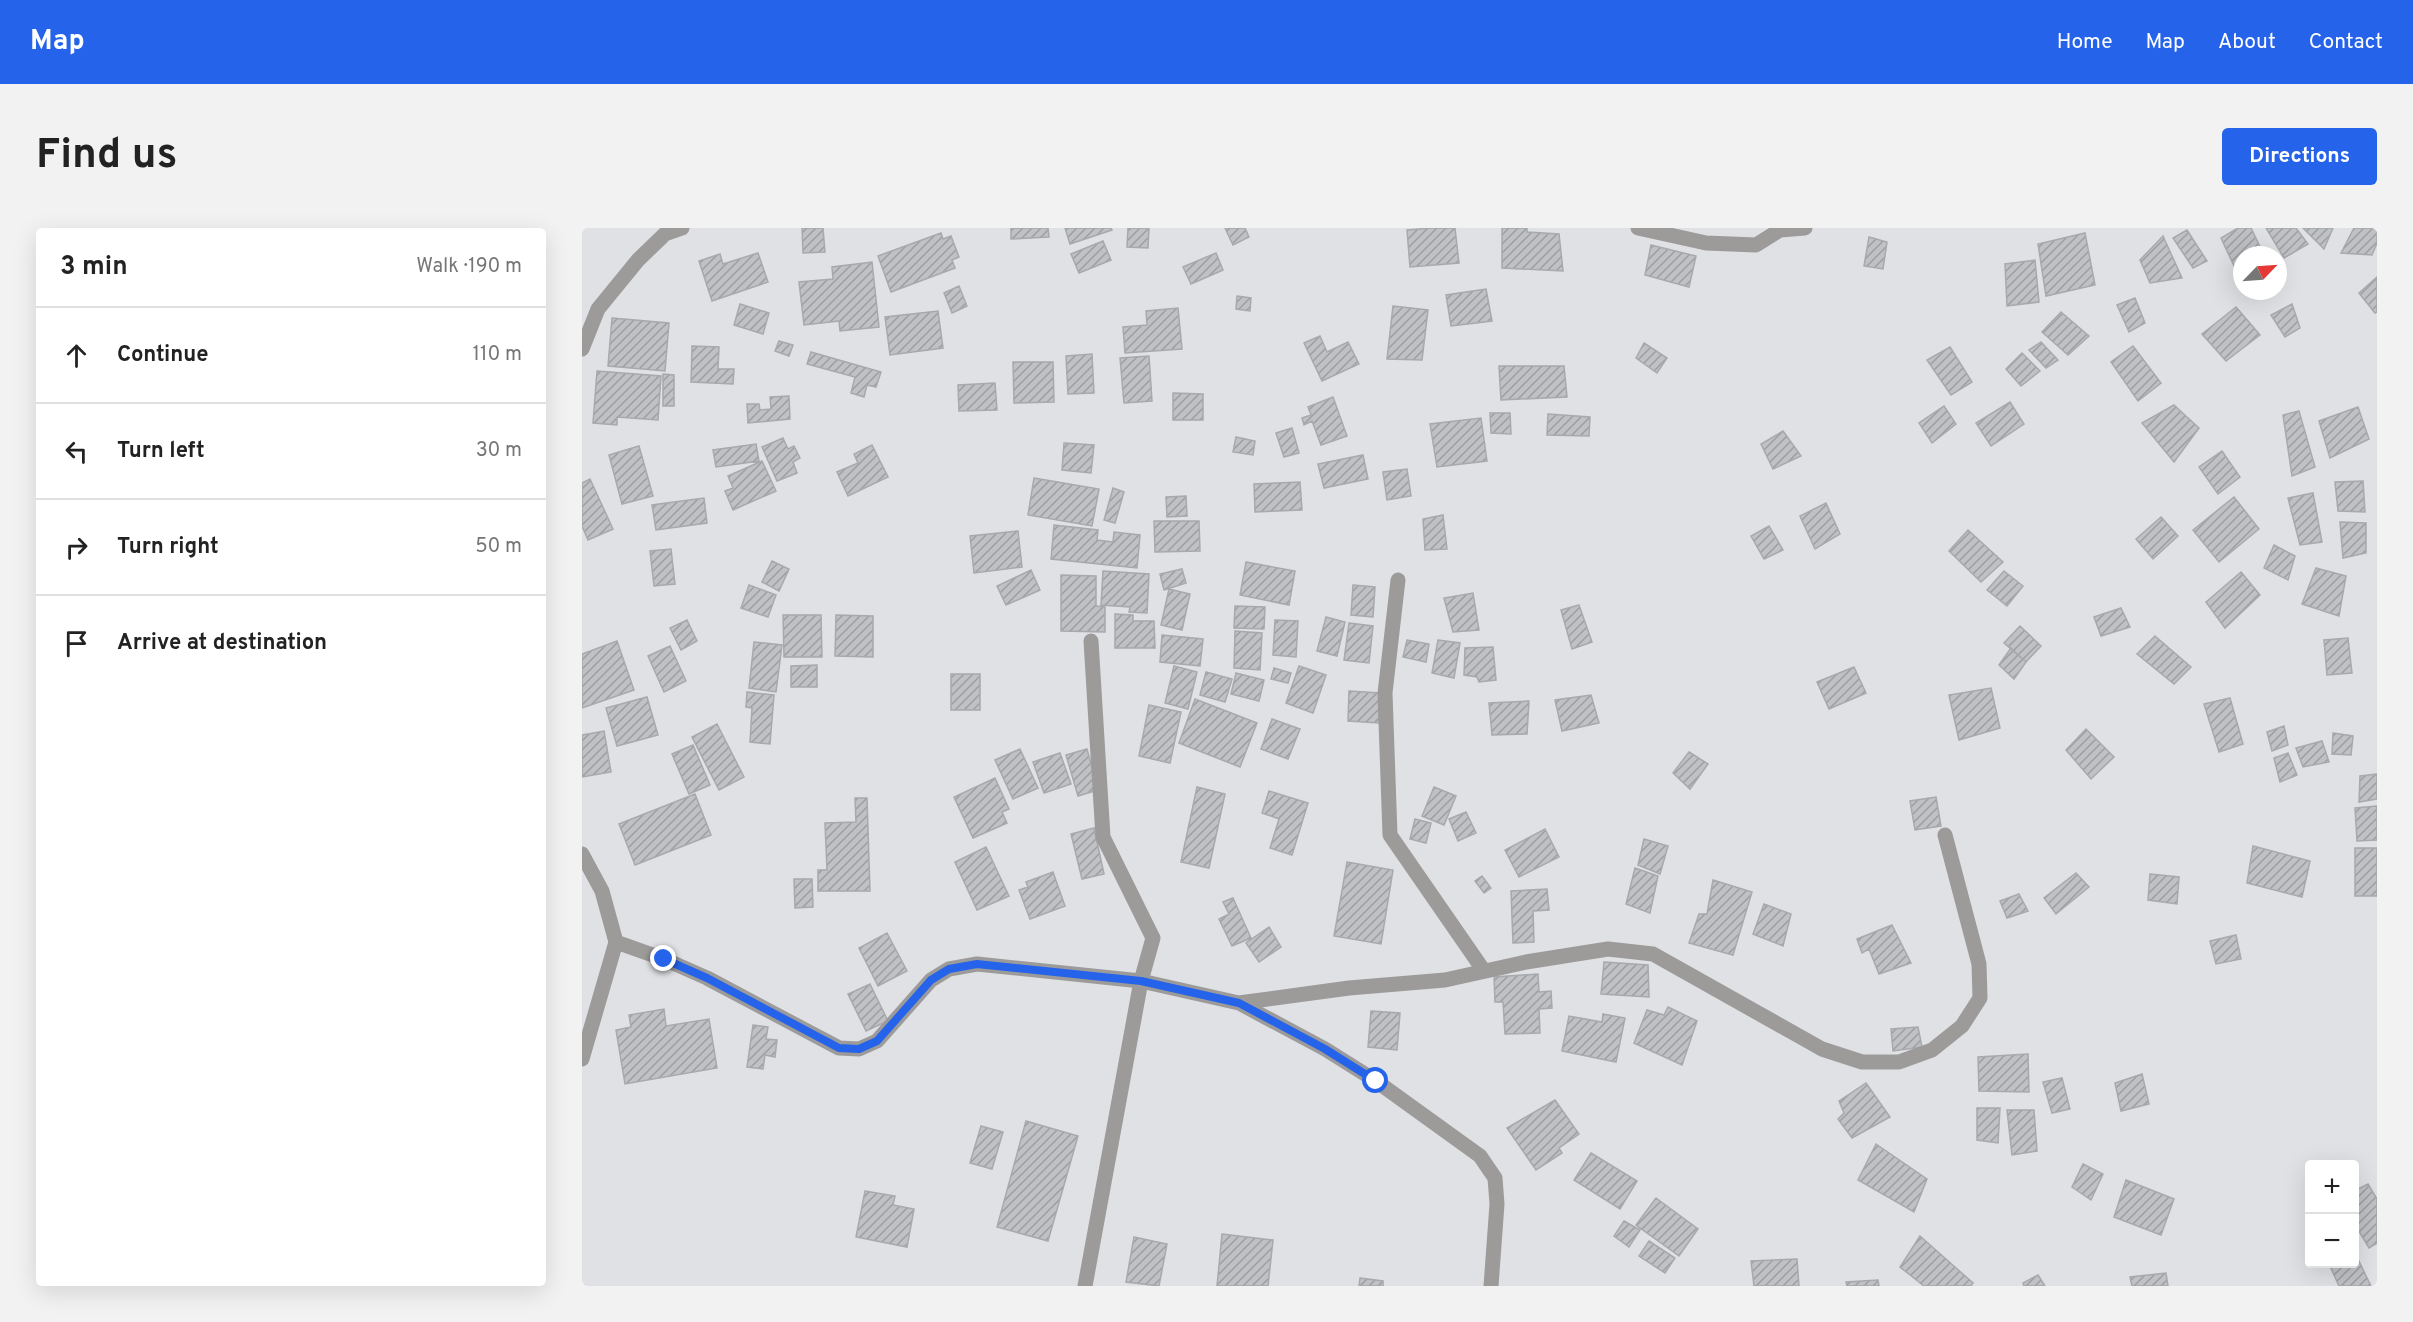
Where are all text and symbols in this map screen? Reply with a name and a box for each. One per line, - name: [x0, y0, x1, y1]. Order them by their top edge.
- text: Map: [30, 24, 85, 60]
- text: Home: [2057, 29, 2113, 56]
- text: Map: [2146, 29, 2185, 56]
- text: About: [2218, 29, 2276, 56]
- text: Contact: [2309, 29, 2383, 56]
- button: Directions: [2222, 128, 2377, 185]
- text: Find us: [36, 130, 177, 183]
- north arrow: [2233, 246, 2287, 300]
- text: 3 min: [60, 251, 128, 284]
- text: Walk · 190 m: [416, 254, 522, 280]
- icon: ahead: [60, 339, 93, 372]
- text: Continue: [117, 342, 208, 369]
- text: 110 m: [473, 342, 522, 368]
- icon: left: [60, 435, 93, 468]
- text: Turn left: [117, 438, 205, 465]
- text: 30 m: [476, 438, 522, 464]
- icon: right: [60, 531, 93, 564]
- text: Turn right: [117, 534, 219, 561]
- text: 50 m: [475, 534, 522, 560]
- icon: arrive: [60, 627, 93, 660]
- text: Arrive at destination: [117, 630, 327, 657]
- route end: [650, 945, 676, 971]
- route start: [1362, 1067, 1388, 1093]
- map controls: [2305, 1160, 2359, 1268]
- button: +: [2305, 1160, 2359, 1214]
- button: −: [2305, 1214, 2359, 1268]

